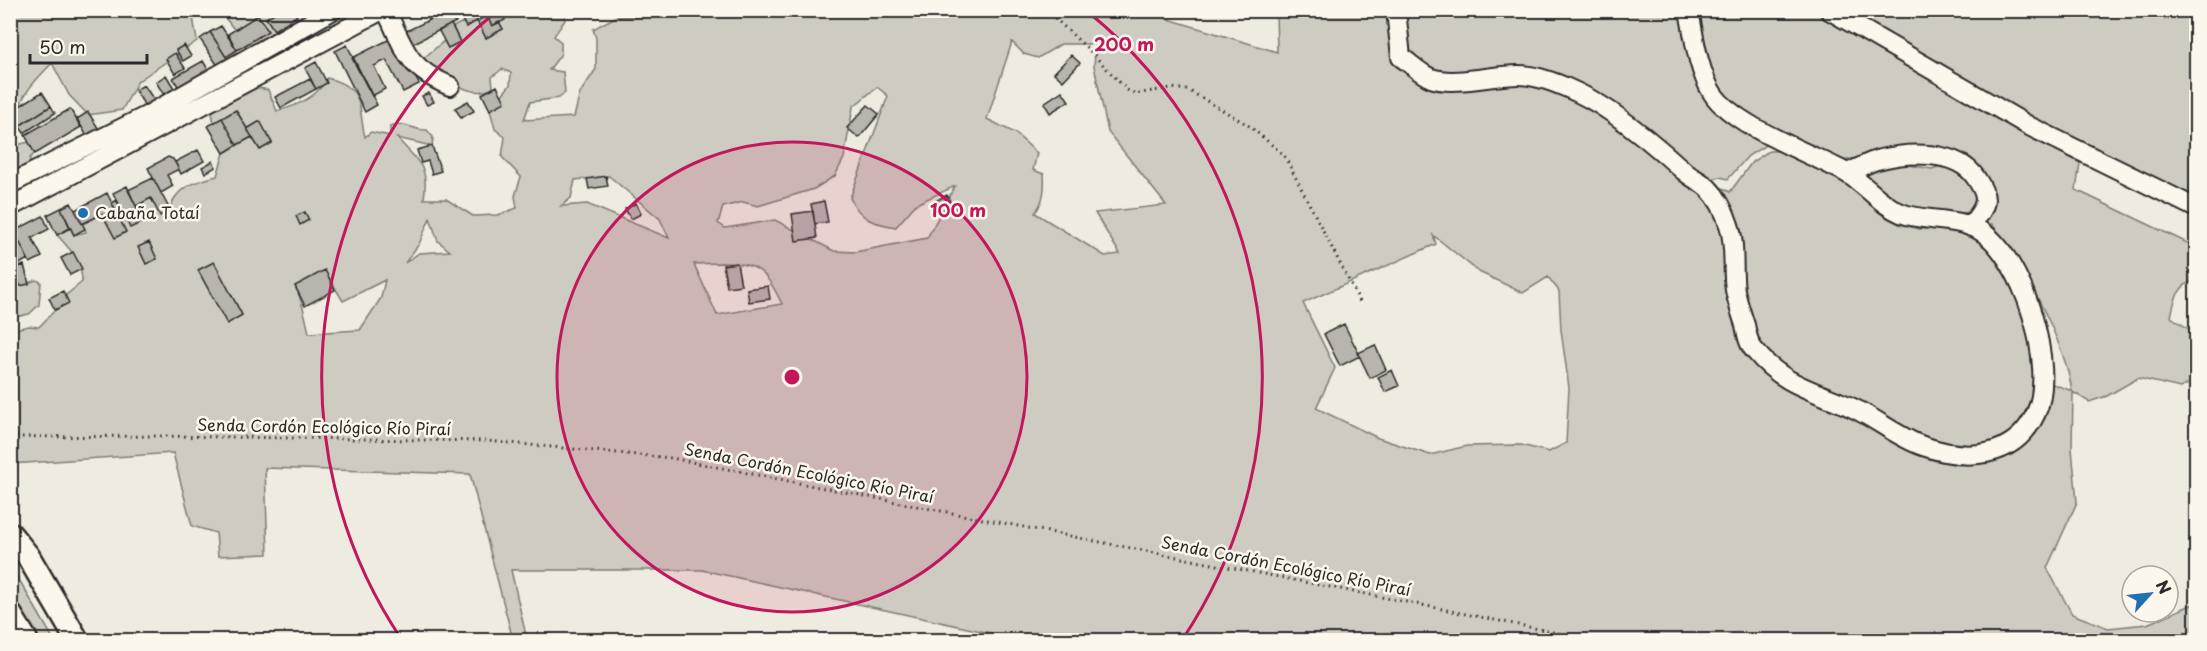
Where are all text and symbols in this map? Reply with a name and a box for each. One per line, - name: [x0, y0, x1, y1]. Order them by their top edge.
- scale bar: [30, 27, 147, 65]
- text: 200 m: [1094, 30, 1154, 57]
- text: 50 m: [39, 33, 86, 60]
- text: 100 m: [930, 196, 986, 223]
- place label: Cabaña Totaí: [95, 200, 200, 224]
- marker: Cabaña Totaí: [76, 206, 90, 220]
- centre of rings: [782, 367, 802, 387]
- street label: Senda Cordón Ecológico Río Piraí: [197, 412, 452, 440]
- street label: Senda Cordón Ecológico Río Piraí: [682, 436, 937, 508]
- street label: Senda Cordón Ecológico Río Piraí: [1159, 529, 1414, 601]
- north arrow: [2120, 564, 2180, 624]
- text: N: [2151, 576, 2178, 598]

